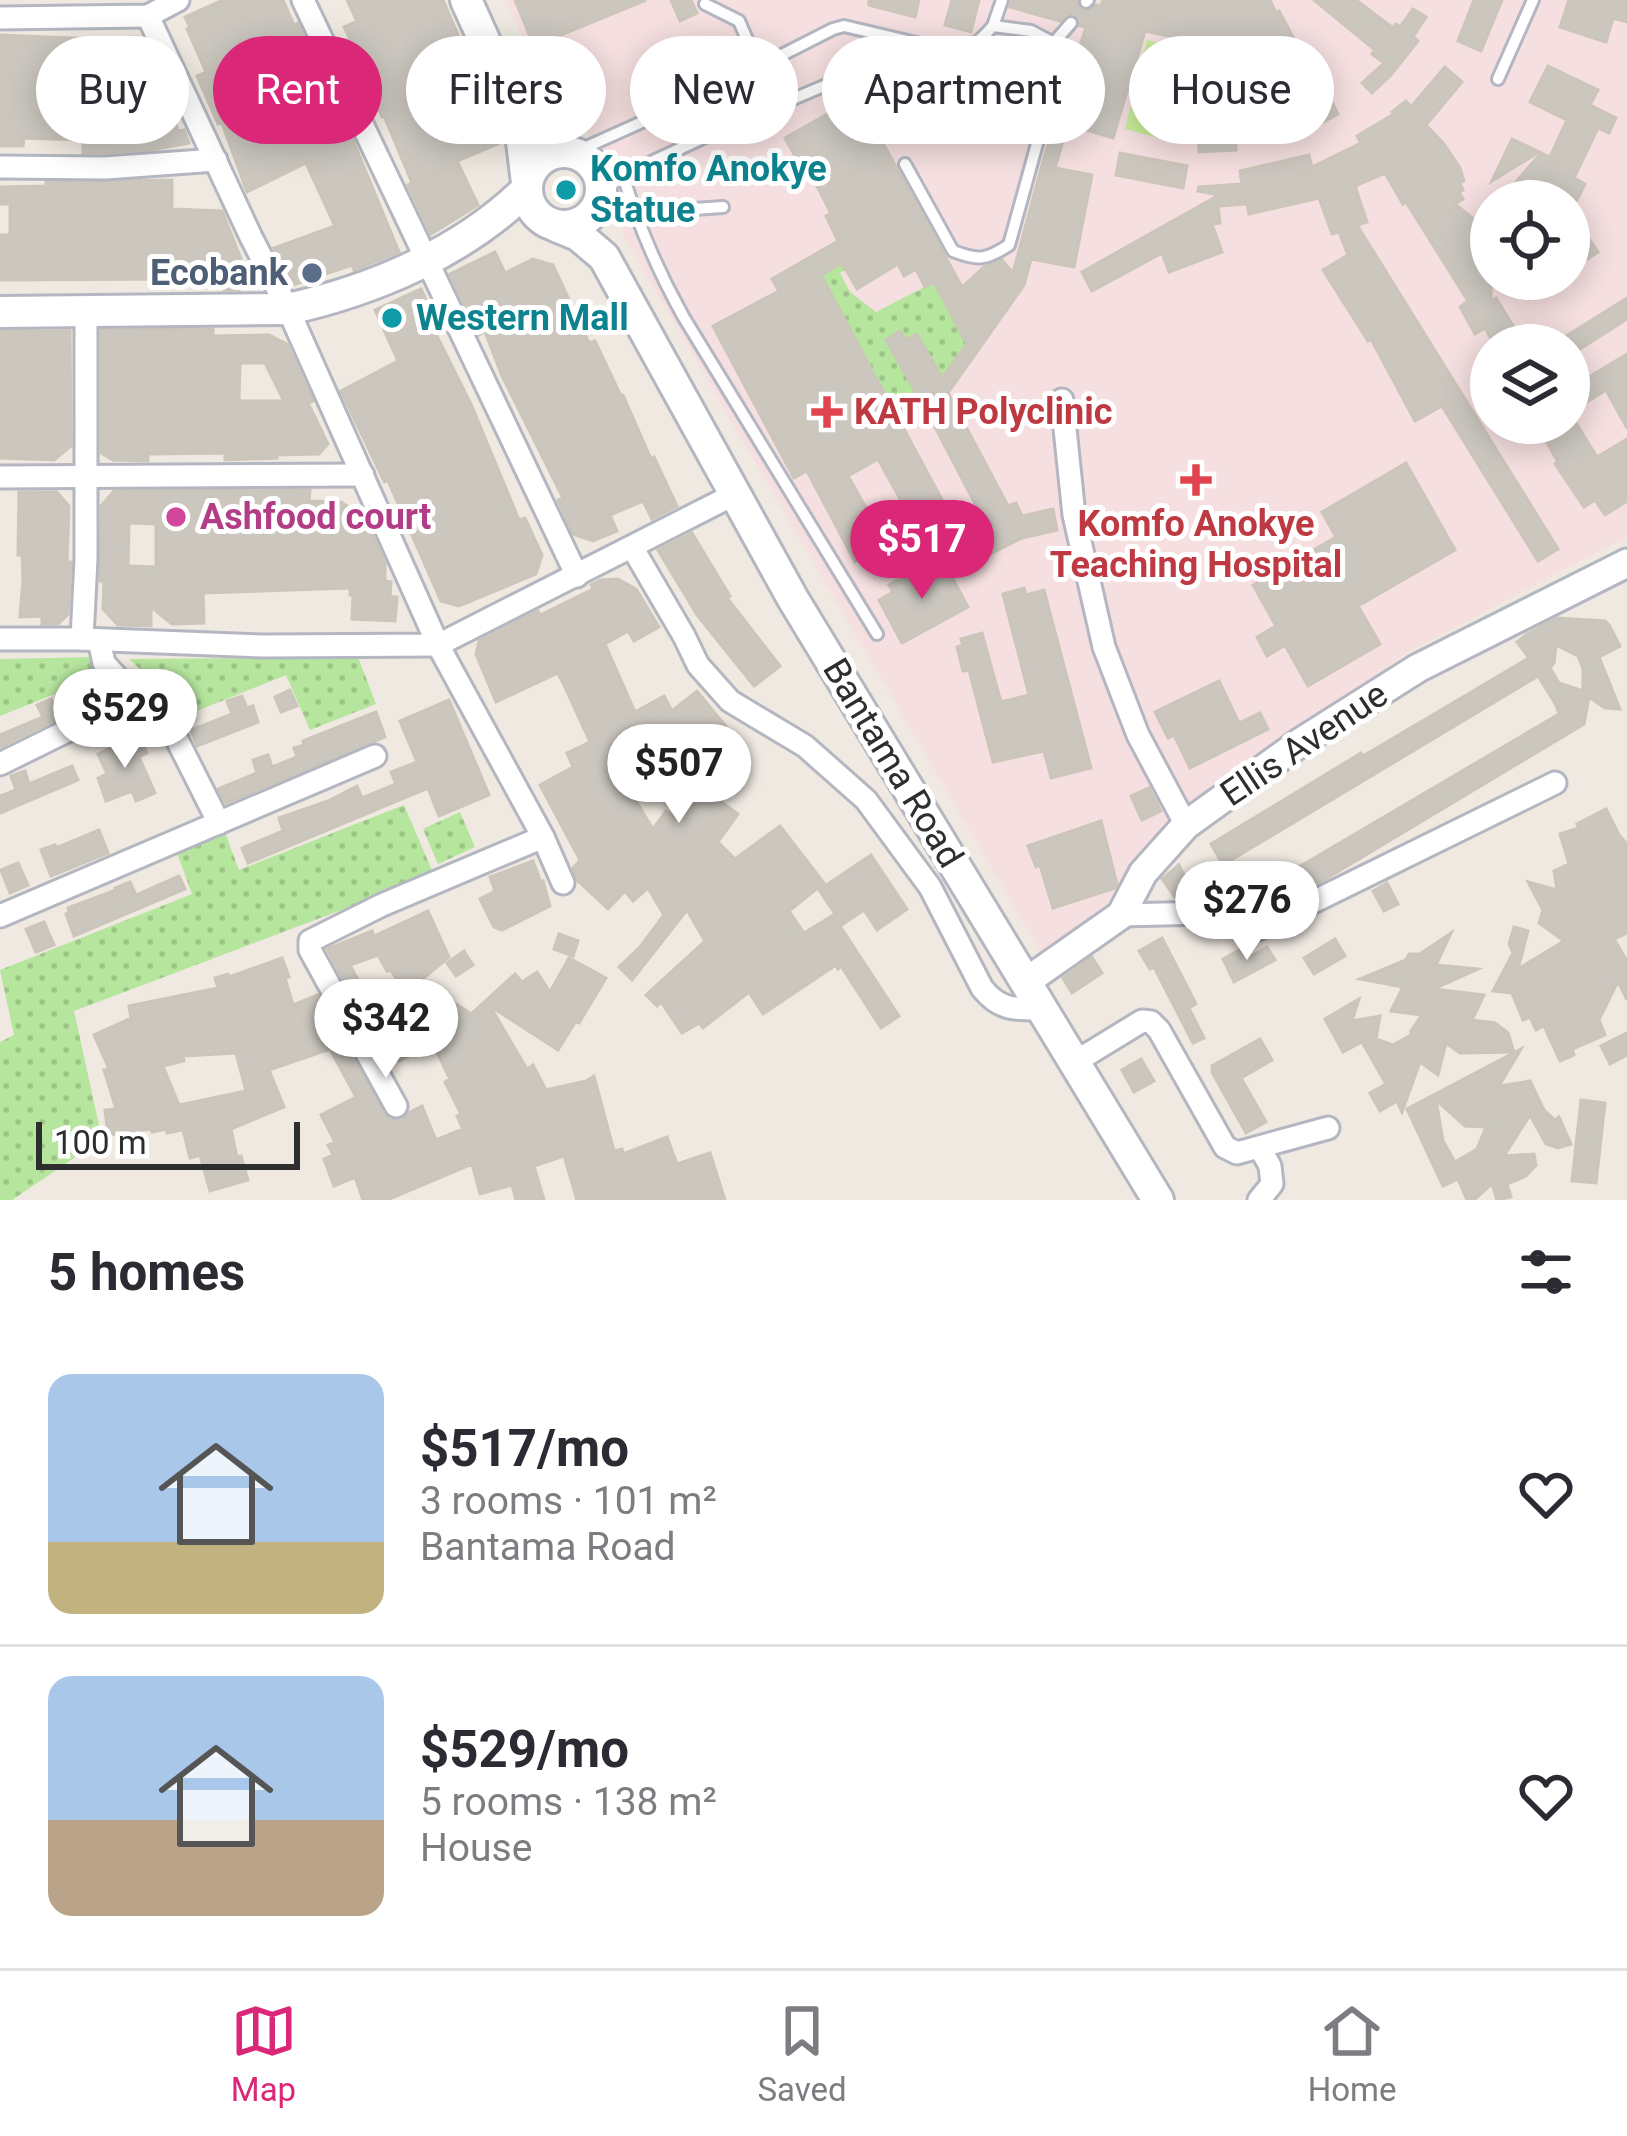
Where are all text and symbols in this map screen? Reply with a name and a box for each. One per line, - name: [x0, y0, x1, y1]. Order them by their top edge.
- chip: Buy: [36, 36, 189, 144]
- chip: Rent: [213, 36, 382, 144]
- chip: Filters: [406, 36, 606, 144]
- chip: New: [630, 36, 798, 144]
- chip: Apartment: [822, 36, 1105, 144]
- chip: House: [1129, 36, 1334, 144]
- place label: Komfo Anokye Statue: [590, 148, 827, 231]
- marker: Komfo Anokye Statue: [553, 177, 579, 203]
- map controls: [1470, 180, 1590, 444]
- button: locate: [1470, 180, 1590, 300]
- place label: Ecobank: [150, 252, 289, 294]
- marker: Ecobank: [299, 260, 325, 286]
- place label: Western Mall: [416, 297, 629, 339]
- marker: Western Mall: [379, 305, 405, 331]
- button: layers: [1470, 324, 1590, 444]
- place label: KATH Polyclinic: [854, 391, 1113, 433]
- marker: KATH Polyclinic: [811, 396, 843, 428]
- marker: Komfo Anokye Teaching Hospital: [1180, 464, 1212, 496]
- place label: Ashfood court: [200, 496, 431, 538]
- pin: $517: [851, 500, 993, 602]
- place label: Komfo Anokye Teaching Hospital: [1050, 503, 1342, 586]
- marker: Ashfood court: [163, 504, 189, 530]
- text: $517: [877, 516, 967, 562]
- street label: Bantama Road: [814, 651, 972, 875]
- pin: $529: [54, 669, 196, 771]
- street label: Ellis Avenue: [1213, 673, 1395, 815]
- text: $529: [80, 685, 170, 731]
- pin: $507: [608, 724, 750, 826]
- text: $507: [634, 740, 724, 786]
- pin: $276: [1176, 861, 1318, 963]
- text: $276: [1202, 877, 1292, 923]
- pin: $342: [315, 979, 457, 1081]
- text: $342: [341, 995, 431, 1041]
- scale bar: [36, 1116, 300, 1169]
- text: 100 m: [54, 1123, 147, 1162]
- icon: filters: [1513, 1239, 1579, 1305]
- text: 5 homes: [48, 1243, 245, 1302]
- text: $517/mo: [420, 1419, 629, 1478]
- icon: home: [144, 1422, 288, 1566]
- icon: heart: [1513, 1461, 1579, 1527]
- text: 3 rooms · 101 m²: [420, 1478, 717, 1524]
- text: Bantama Road: [420, 1524, 676, 1570]
- text: $529/mo: [420, 1720, 629, 1779]
- icon: home: [144, 1724, 288, 1868]
- icon: heart: [1513, 1763, 1579, 1829]
- text: 5 rooms · 138 m²: [420, 1779, 717, 1825]
- text: House: [420, 1825, 532, 1871]
- tab: Map: [231, 1998, 297, 2109]
- tab: Saved: [758, 1998, 847, 2109]
- tab: Home: [1308, 1998, 1397, 2109]

